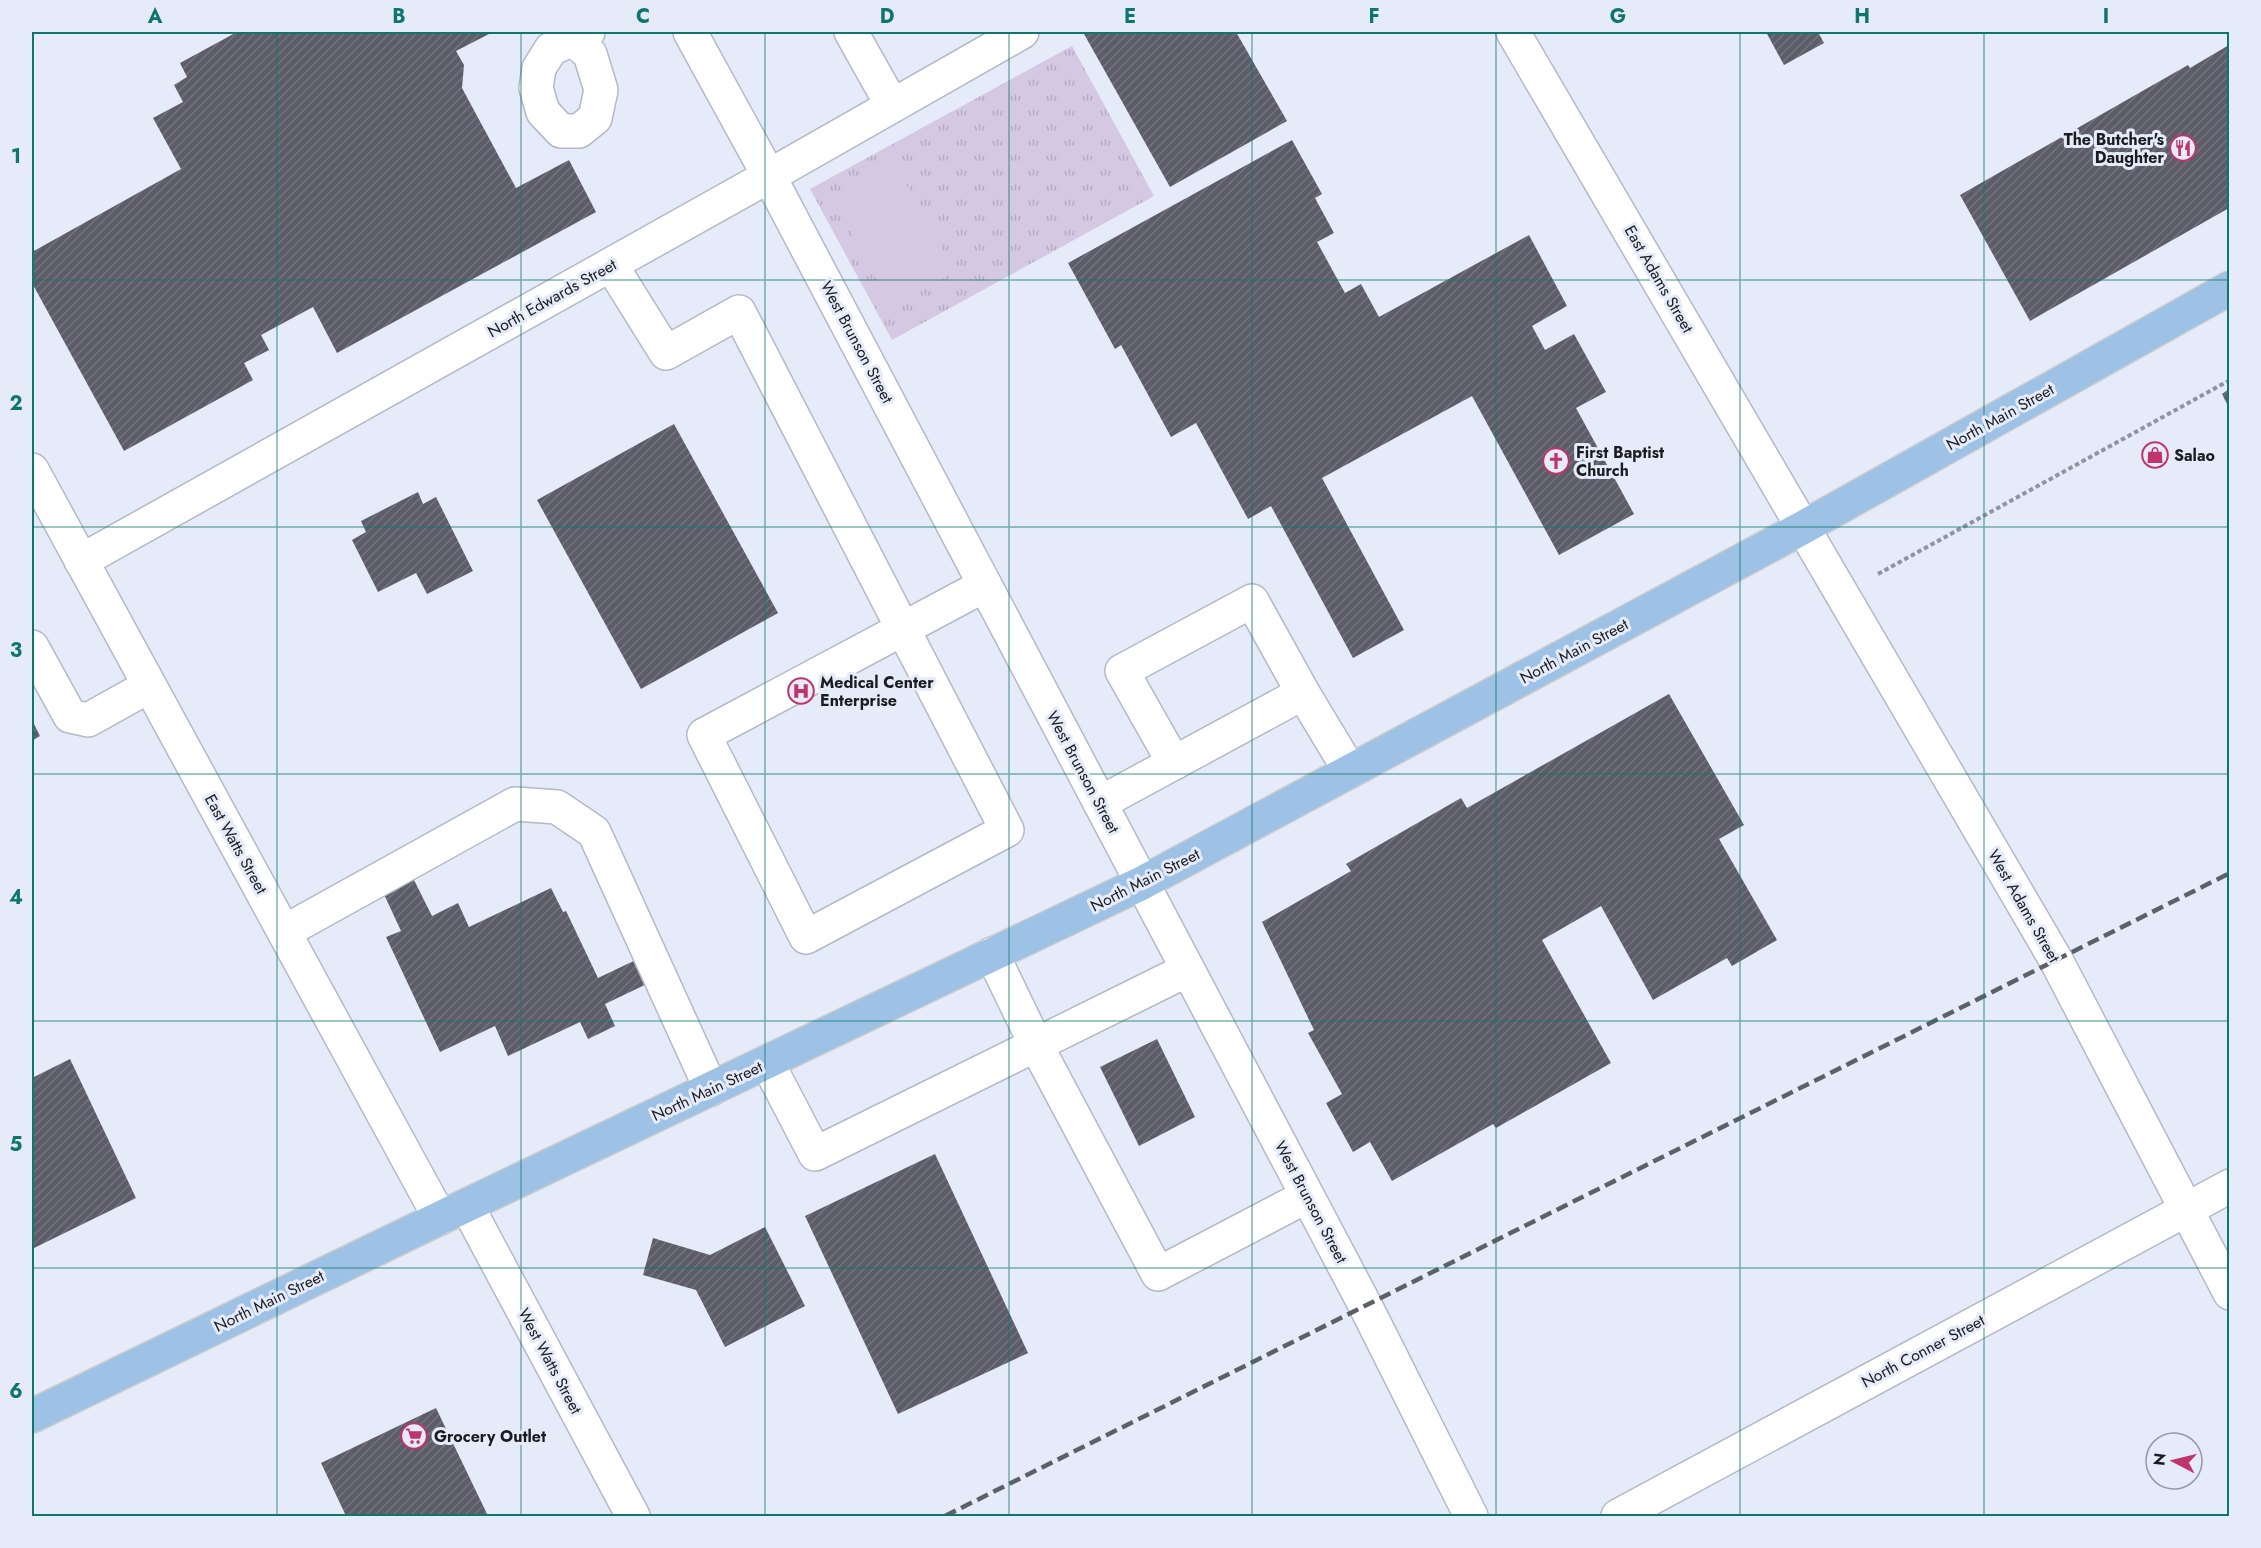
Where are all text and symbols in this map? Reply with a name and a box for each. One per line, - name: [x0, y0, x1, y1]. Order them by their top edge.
- text: A: [147, 2, 163, 31]
- text: B: [392, 2, 406, 31]
- text: C: [636, 2, 650, 31]
- text: D: [880, 2, 894, 31]
- text: E: [1124, 2, 1136, 31]
- text: F: [1368, 2, 1380, 31]
- text: G: [1610, 2, 1626, 31]
- text: H: [1854, 2, 1870, 31]
- text: I: [2103, 2, 2109, 31]
- place label: The Butcher's Daughter: [2064, 128, 2164, 169]
- restaurant icon: The Butcher's Daughter: [2168, 133, 2198, 163]
- text: 1: [11, 142, 21, 171]
- street label: East Adams Street: [1619, 221, 1699, 337]
- street label: North Edwards Street: [483, 253, 621, 343]
- street label: West Brunson Street: [815, 277, 899, 407]
- street label: North Main Street: [1942, 378, 2058, 456]
- text: 2: [9, 389, 23, 418]
- shop icon: Salao: [2140, 440, 2170, 470]
- place label: First Baptist Church: [1576, 441, 1665, 482]
- place label: Salao: [2174, 444, 2215, 467]
- church icon: First Baptist Church: [1541, 446, 1571, 476]
- street label: North Main Street: [1516, 613, 1632, 689]
- text: 3: [10, 636, 22, 665]
- place label: Medical Center Enterprise: [820, 671, 934, 712]
- hospital icon: Medical Center Enterprise: [786, 676, 816, 706]
- street label: West Brunson Street: [1041, 707, 1125, 837]
- street label: East Watts Street: [199, 790, 273, 898]
- street label: North Main Street: [1086, 842, 1204, 917]
- street label: West Adams Street: [1982, 845, 2066, 967]
- text: 4: [9, 883, 23, 912]
- street label: North Main Street: [648, 1055, 766, 1127]
- text: 5: [10, 1130, 23, 1159]
- street label: West Brunson Street: [1269, 1137, 1353, 1267]
- street label: North Main Street: [210, 1264, 328, 1338]
- street label: West Watts Street: [512, 1304, 588, 1418]
- street label: North Conner Street: [1857, 1309, 1989, 1393]
- text: 6: [9, 1377, 23, 1406]
- supermarket icon: Grocery Outlet: [399, 1421, 429, 1451]
- place label: Grocery Outlet: [434, 1425, 547, 1448]
- north arrow: [2144, 1431, 2204, 1491]
- text: N: [2147, 1452, 2172, 1467]

